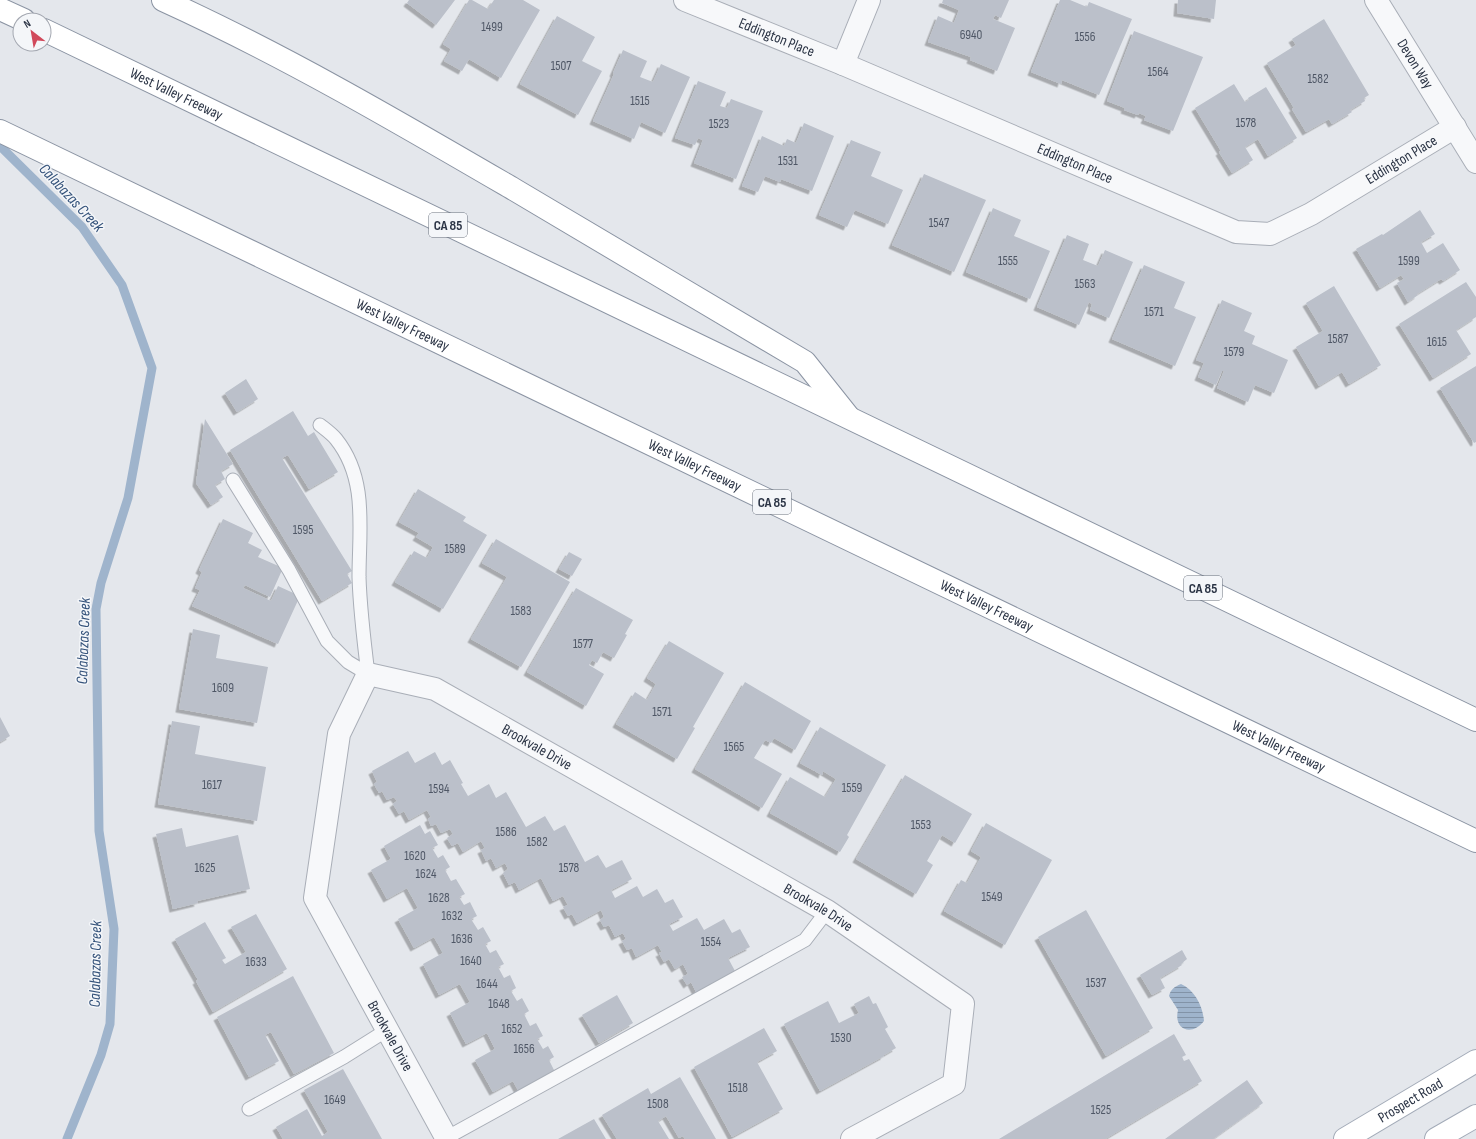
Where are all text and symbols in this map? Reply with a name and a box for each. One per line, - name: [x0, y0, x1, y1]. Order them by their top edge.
- north arrow: [12, 12, 52, 52]
- street label: Eddington Place: [736, 13, 817, 61]
- text: N: [21, 17, 33, 31]
- house number: 1499: [481, 19, 503, 35]
- house number: 6940: [960, 27, 983, 43]
- house number: 1556: [1075, 29, 1096, 45]
- street label: Devon Way: [1393, 35, 1438, 92]
- house number: 1507: [551, 58, 572, 74]
- street label: West Valley Freeway: [127, 63, 226, 124]
- house number: 1564: [1147, 64, 1169, 80]
- house number: 1582: [1307, 71, 1329, 87]
- house number: 1515: [630, 93, 650, 109]
- house number: 1578: [1236, 115, 1257, 131]
- house number: 1523: [709, 116, 729, 132]
- street label: Eddington Place: [1362, 131, 1440, 188]
- street label: Eddington Place: [1035, 139, 1116, 188]
- house number: 1531: [778, 153, 798, 169]
- water label: Calabazas Creek: [35, 160, 108, 237]
- road number: CA 85: [429, 213, 467, 237]
- house number: 1547: [929, 215, 950, 231]
- house number: 1555: [998, 253, 1018, 269]
- house number: 1599: [1398, 253, 1420, 269]
- house number: 1563: [1075, 276, 1095, 292]
- street label: West Valley Freeway: [353, 294, 453, 355]
- house number: 1571: [1144, 304, 1164, 320]
- house number: 1587: [1328, 331, 1349, 347]
- house number: 1615: [1427, 334, 1447, 350]
- house number: 1579: [1224, 344, 1245, 360]
- street label: West Valley Freeway: [645, 435, 745, 496]
- road number: CA 85: [753, 490, 791, 514]
- house number: 1595: [293, 522, 313, 538]
- house number: 1589: [444, 541, 466, 557]
- street label: West Valley Freeway: [937, 575, 1037, 636]
- road number: CA 85: [1184, 576, 1222, 600]
- water label: Calabazas Creek: [73, 596, 95, 685]
- house number: 1583: [511, 603, 531, 619]
- house number: 1577: [573, 636, 594, 652]
- house number: 1609: [212, 680, 234, 696]
- house number: 1571: [652, 704, 672, 720]
- street label: West Valley Freeway: [1229, 716, 1329, 777]
- street label: Brookvale Drive: [498, 719, 575, 774]
- house number: 1565: [724, 739, 744, 755]
- house number: 1617: [202, 777, 223, 793]
- house number: 1559: [842, 780, 863, 796]
- house number: 1594: [429, 781, 450, 797]
- house number: 1553: [911, 817, 931, 833]
- house number: 1586: [495, 824, 517, 840]
- house number: 1582: [526, 834, 548, 850]
- house number: 1620: [404, 848, 426, 864]
- house number: 1625: [195, 860, 215, 876]
- house number: 1578: [559, 860, 580, 876]
- house number: 1624: [415, 866, 437, 882]
- street label: Brookvale Drive: [780, 879, 857, 936]
- house number: 1549: [981, 889, 1003, 905]
- house number: 1628: [428, 890, 450, 906]
- house number: 1632: [441, 908, 463, 924]
- water label: Calabazas Creek: [86, 919, 106, 1007]
- house number: 1636: [451, 931, 473, 947]
- house number: 1554: [701, 934, 722, 950]
- house number: 1640: [460, 953, 482, 969]
- house number: 1633: [245, 954, 267, 970]
- house number: 1537: [1086, 975, 1107, 991]
- house number: 1644: [476, 976, 498, 992]
- house number: 1648: [488, 996, 510, 1012]
- street label: Brookvale Drive: [363, 997, 417, 1075]
- house number: 1652: [502, 1021, 522, 1037]
- house number: 1530: [830, 1030, 852, 1046]
- house number: 1656: [513, 1041, 535, 1057]
- street label: Prospect Road: [1374, 1073, 1446, 1127]
- house number: 1518: [728, 1080, 748, 1096]
- house number: 1649: [324, 1092, 346, 1108]
- house number: 1508: [647, 1096, 669, 1112]
- house number: 1525: [1091, 1102, 1111, 1118]

